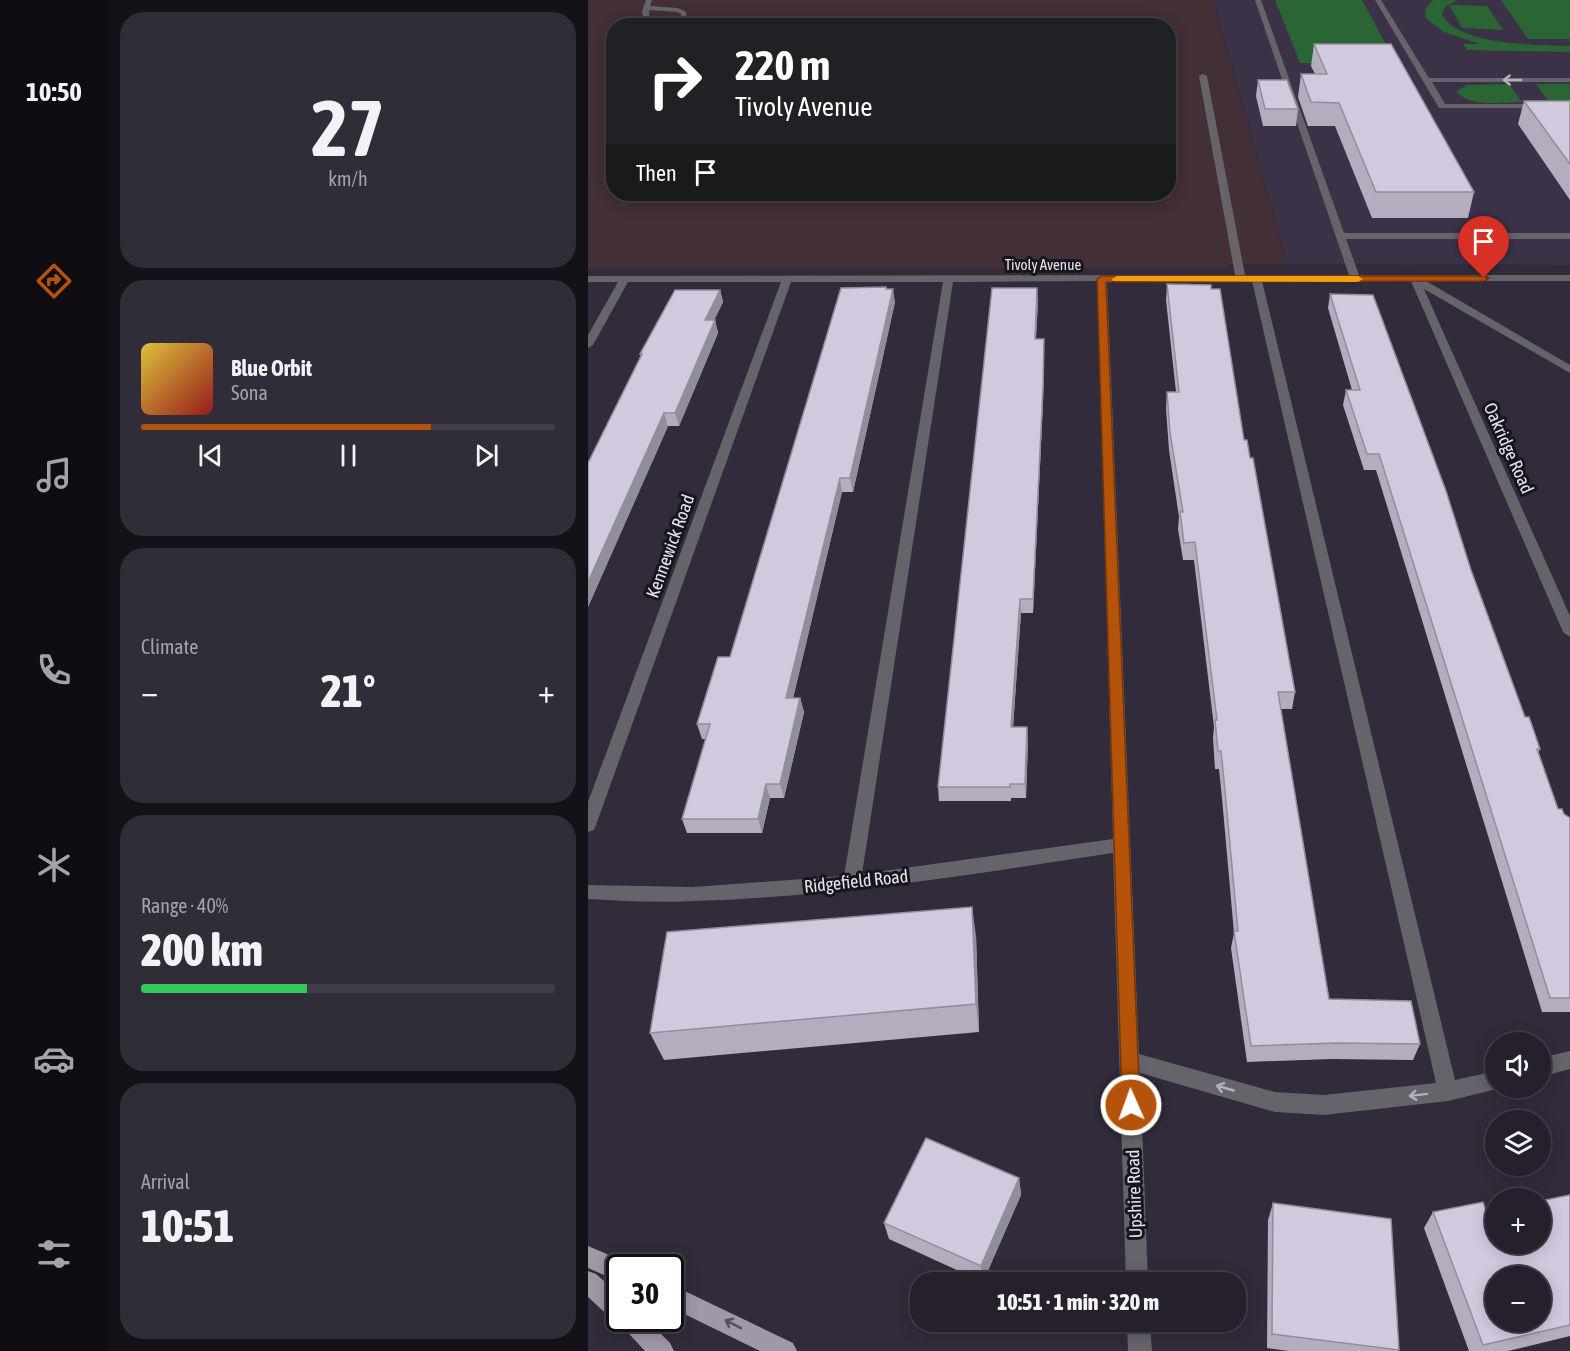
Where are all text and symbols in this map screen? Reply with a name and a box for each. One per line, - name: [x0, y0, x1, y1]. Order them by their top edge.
- text: 220 m: [735, 41, 830, 89]
- icon: right: [636, 42, 714, 120]
- one-way arrow: [1502, 74, 1522, 86]
- text: 10:50: [26, 76, 82, 107]
- text: 27: [311, 83, 385, 173]
- text: Tivoly Avenue: [735, 91, 873, 122]
- icon: arrive: [689, 156, 722, 189]
- text: Then: [636, 160, 677, 186]
- text: km/h: [328, 167, 368, 190]
- pin: [1458, 216, 1509, 278]
- icon: arrive: [1467, 225, 1500, 258]
- street label: Tivoly Avenue: [1005, 256, 1081, 273]
- icon: directions: [33, 260, 75, 302]
- text: Blue Orbit: [231, 355, 312, 381]
- text: Sona: [231, 381, 268, 404]
- street label: Oakridge Road: [1480, 399, 1538, 497]
- icon: previous: [194, 439, 227, 472]
- icon: pause: [332, 439, 365, 472]
- icon: next: [470, 439, 503, 472]
- icon: music: [33, 454, 75, 496]
- street label: Kennewick Road: [642, 491, 698, 601]
- text: Climate: [141, 635, 198, 658]
- icon: phone: [33, 649, 75, 691]
- text: 21°: [321, 665, 375, 717]
- text: −: [141, 672, 158, 710]
- text: +: [538, 672, 555, 710]
- icon: climate: [33, 844, 75, 886]
- street label: Ridgefield Road: [803, 865, 909, 897]
- text: Range · 40%: [141, 894, 228, 917]
- text: 200 km: [141, 924, 263, 976]
- map controls: [1485, 1032, 1551, 1332]
- button: sound: [1485, 1032, 1551, 1098]
- icon: car: [33, 1038, 75, 1080]
- position arrow: [1099, 1073, 1163, 1137]
- one-way arrow: [1216, 1082, 1235, 1093]
- one-way arrow: [1408, 1090, 1428, 1101]
- button: layers: [1485, 1110, 1551, 1176]
- street label: Upshire Road: [1122, 1149, 1146, 1239]
- text: Arrival: [141, 1170, 190, 1193]
- button: +: [1485, 1188, 1551, 1254]
- text: 10:51: [141, 1200, 235, 1252]
- icon: filters: [33, 1233, 75, 1275]
- speed limit sign: 30: [606, 1254, 684, 1332]
- button: −: [1485, 1266, 1551, 1332]
- text: 10:51 · 1 min · 320 m: [997, 1289, 1159, 1315]
- one-way arrow: [724, 1318, 742, 1330]

